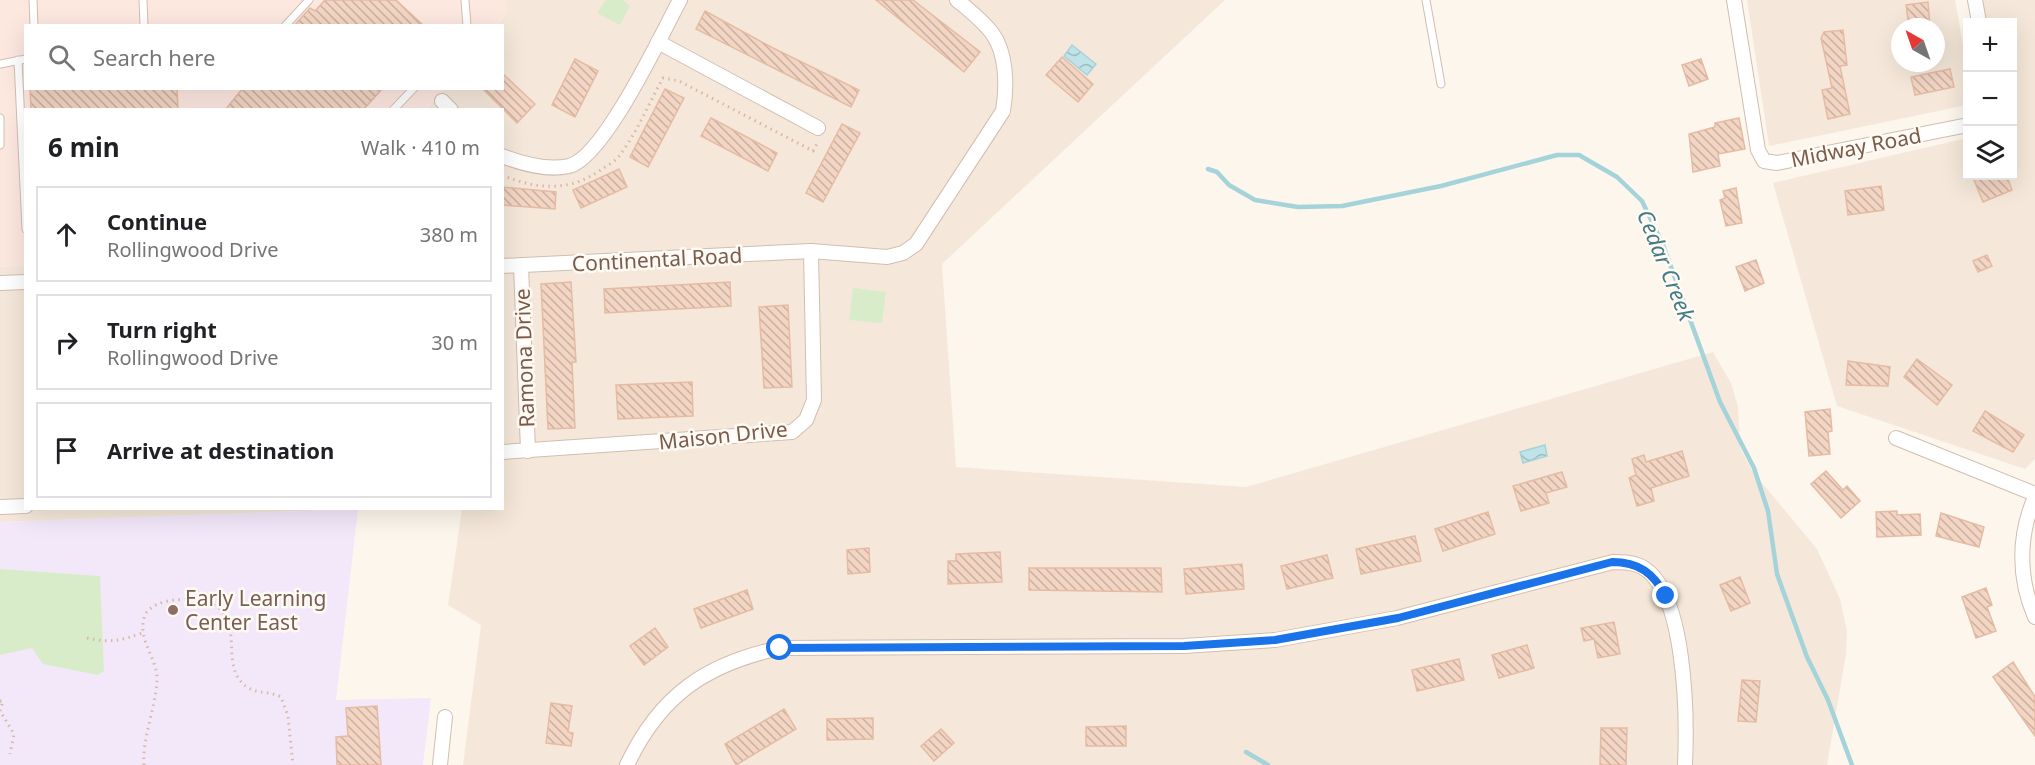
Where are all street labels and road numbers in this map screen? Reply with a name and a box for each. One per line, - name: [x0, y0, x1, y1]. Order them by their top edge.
- street label: Midway Road: [1788, 121, 1924, 173]
- street label: Continental Road: [571, 241, 743, 277]
- street label: Ramona Drive: [508, 288, 540, 428]
- street label: Maison Drive: [657, 414, 789, 456]

